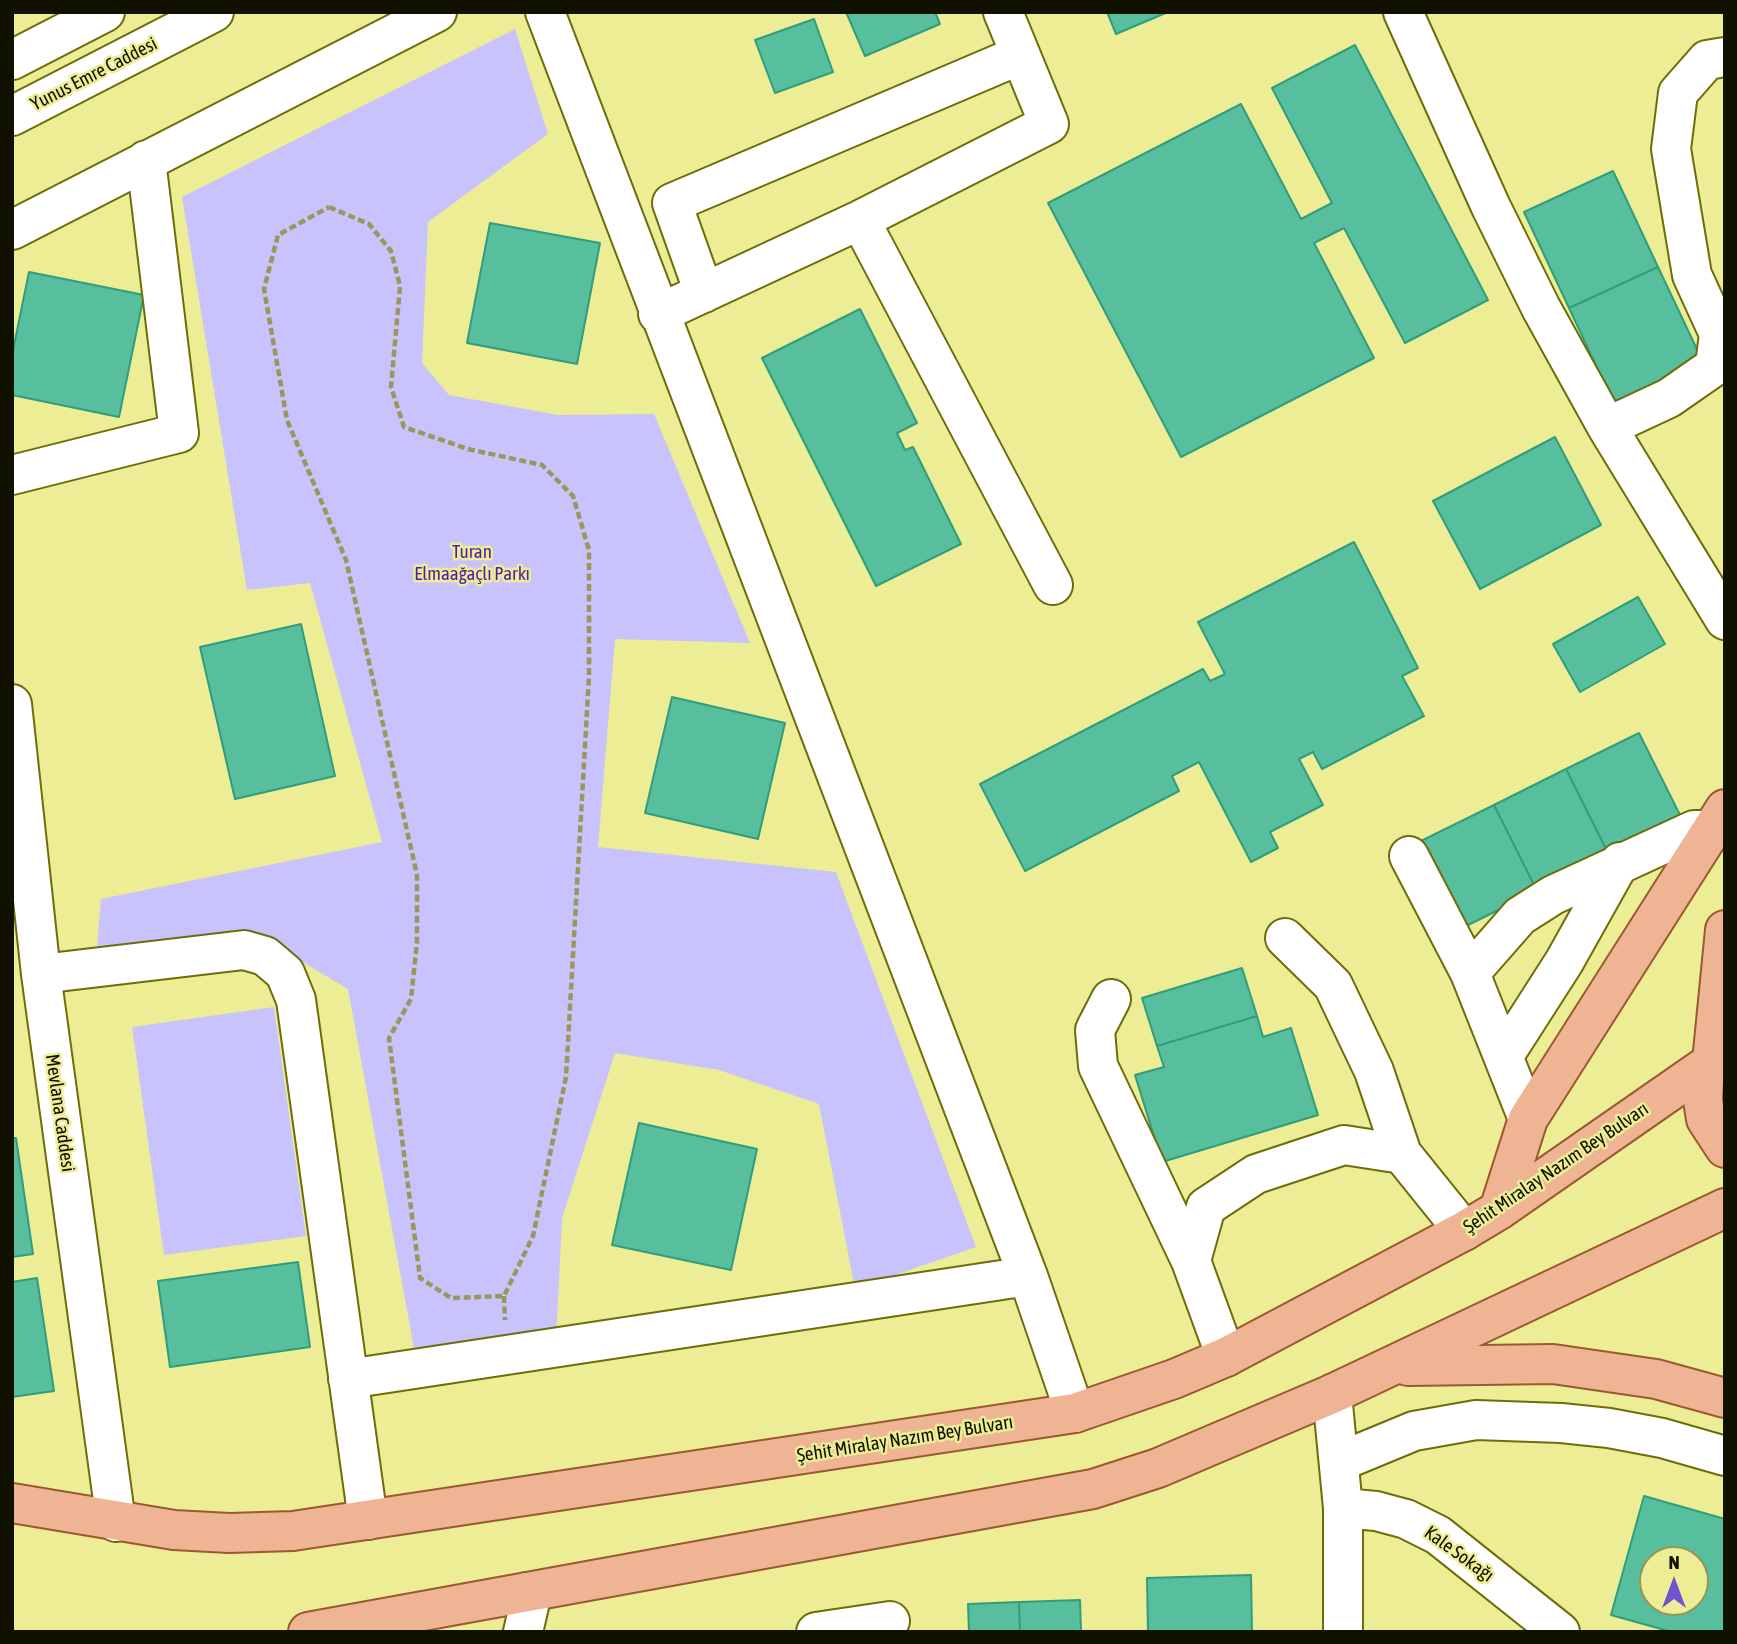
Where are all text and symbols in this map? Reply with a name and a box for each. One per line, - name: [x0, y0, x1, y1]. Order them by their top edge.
- street label: Yunus Emre Caddesi: [27, 32, 161, 116]
- park label: Turan Elmaağaçlı Parkı: [414, 541, 530, 585]
- street label: Mevlana Caddesi: [40, 1053, 80, 1173]
- street label: Şehit Miralay Nazım Bey Bulvarı: [1459, 1097, 1653, 1239]
- street label: Şehit Miralay Nazım Bey Bulvarı: [795, 1411, 1015, 1467]
- street label: Kale Sokağı: [1420, 1521, 1498, 1587]
- north arrow: [1639, 1546, 1709, 1616]
- text: N: [1668, 1551, 1680, 1573]

